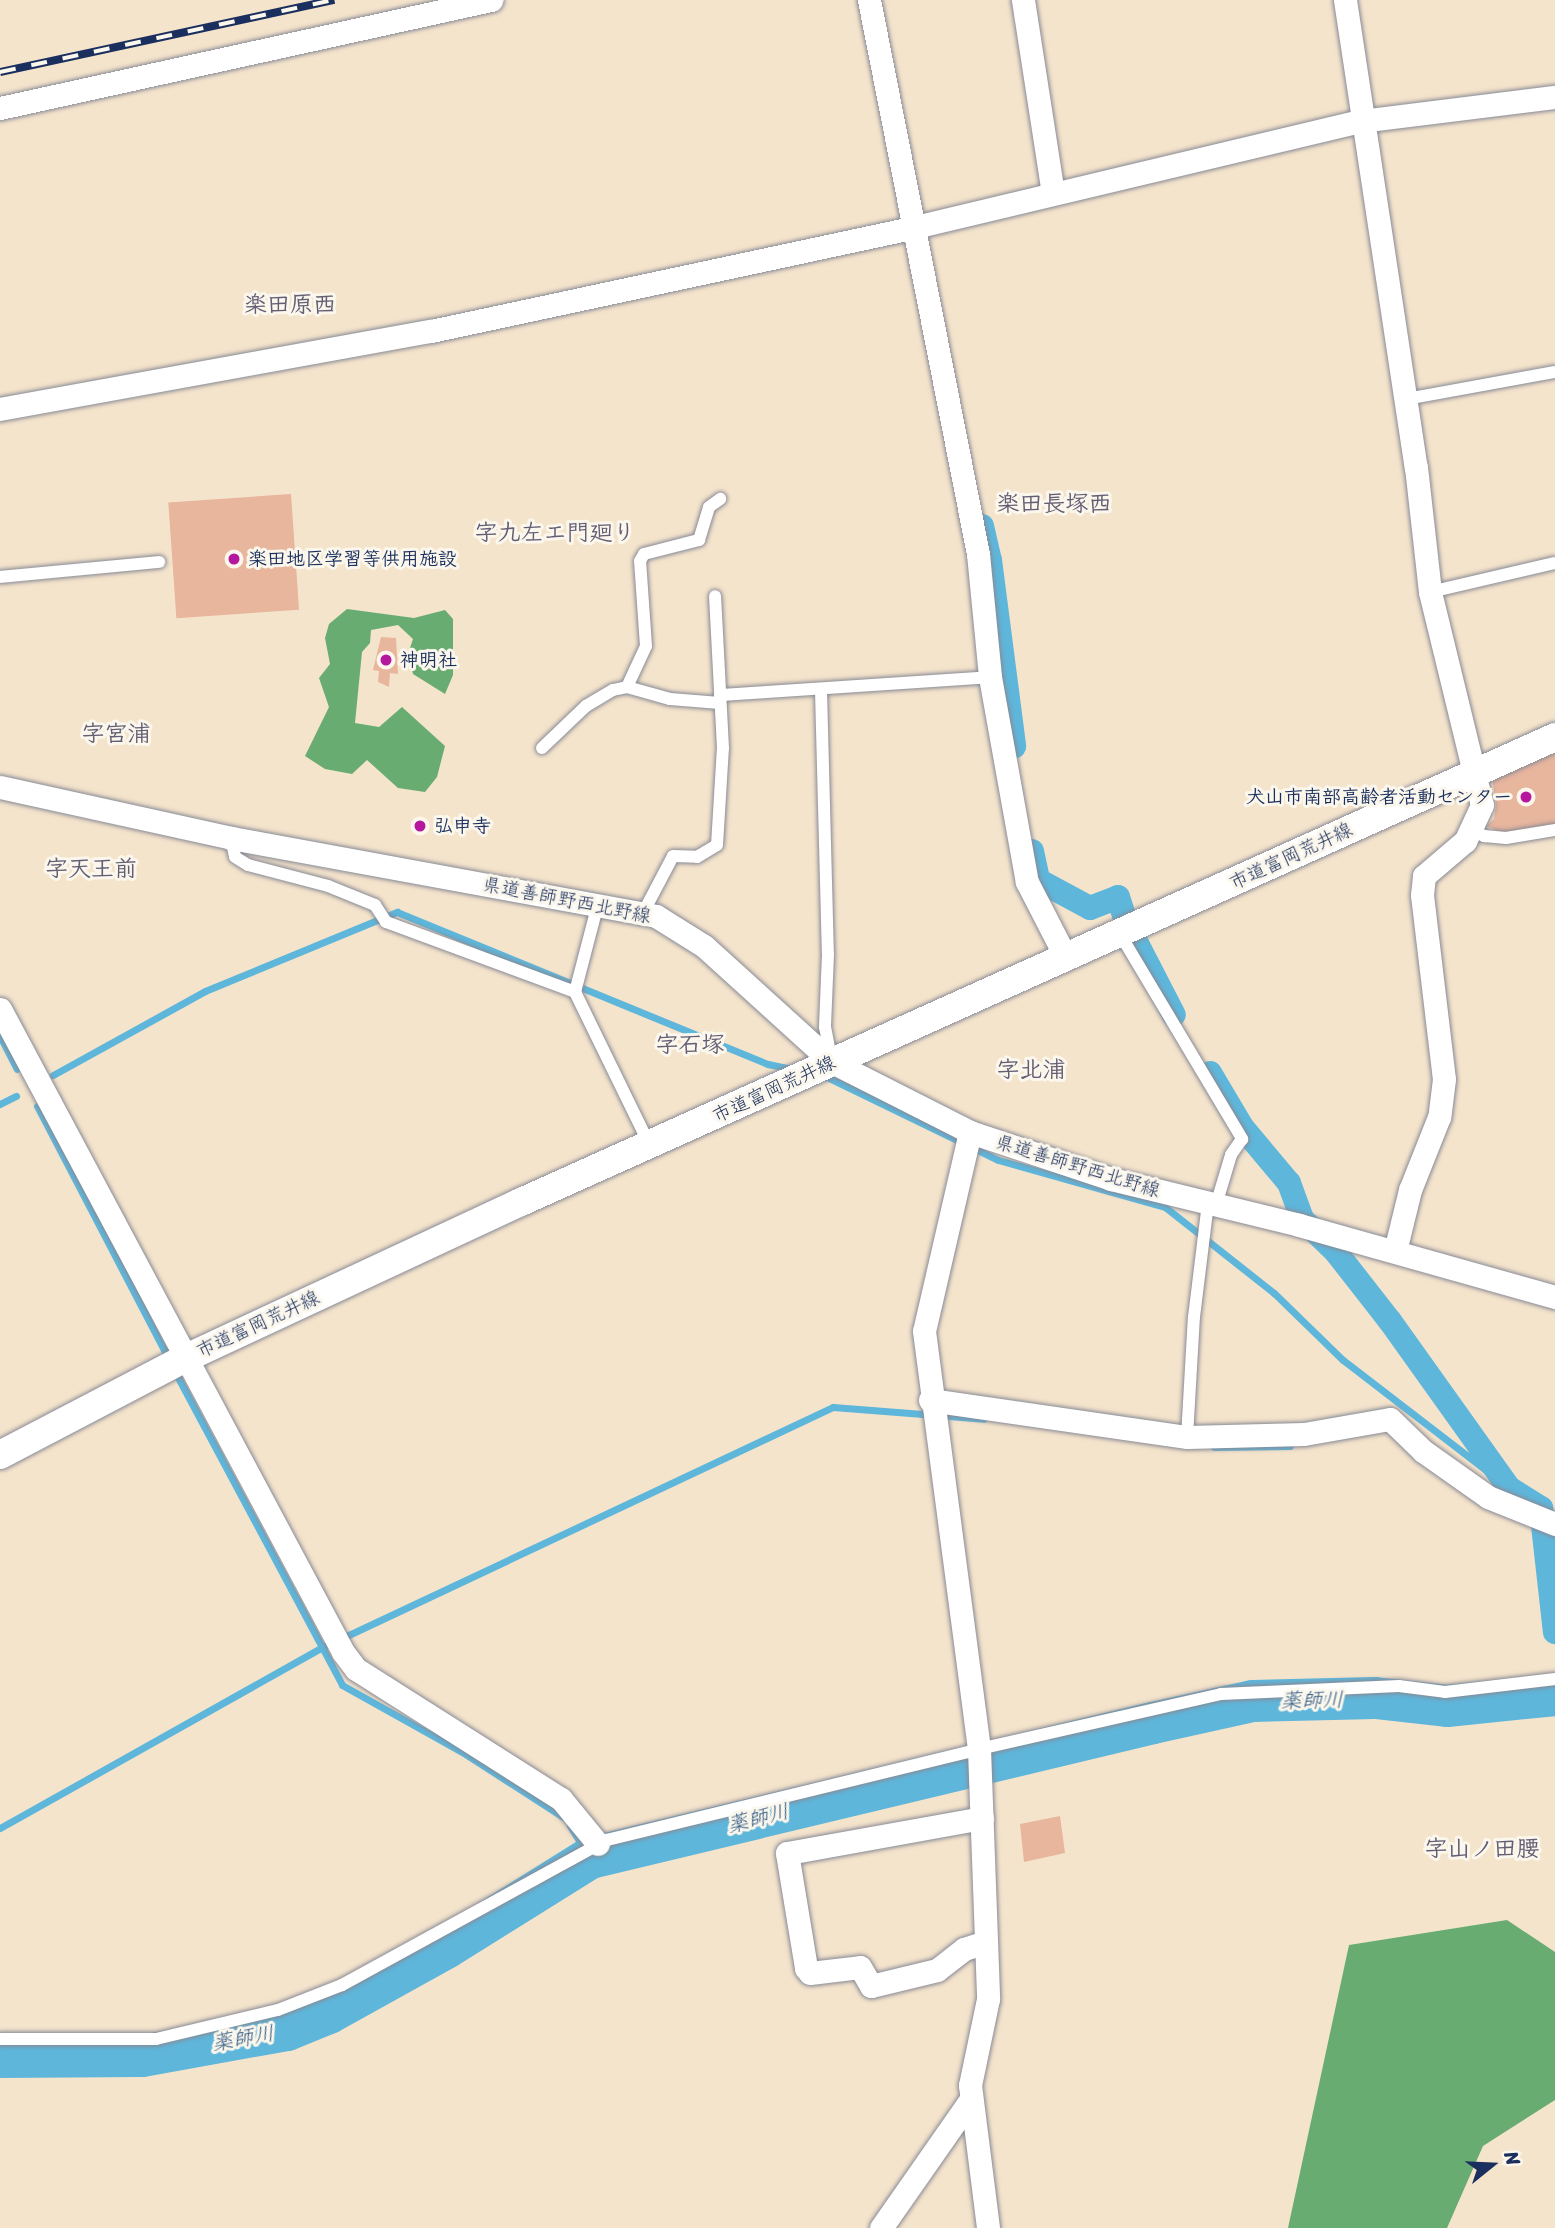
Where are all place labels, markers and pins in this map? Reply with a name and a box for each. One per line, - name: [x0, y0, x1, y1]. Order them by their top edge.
- place label: 楽田地区学習等供用施設: [248, 548, 457, 570]
- marker: 楽田地区学習等供用施設: [226, 551, 242, 567]
- place label: 神明社: [400, 649, 457, 671]
- marker: 神明社: [378, 652, 394, 668]
- place label: 犬山市南部高齢者活動センター: [1246, 786, 1512, 808]
- marker: 犬山市南部高齢者活動センター: [1518, 789, 1534, 805]
- place label: 弘申寺: [434, 815, 491, 837]
- marker: 弘申寺: [412, 818, 428, 834]

